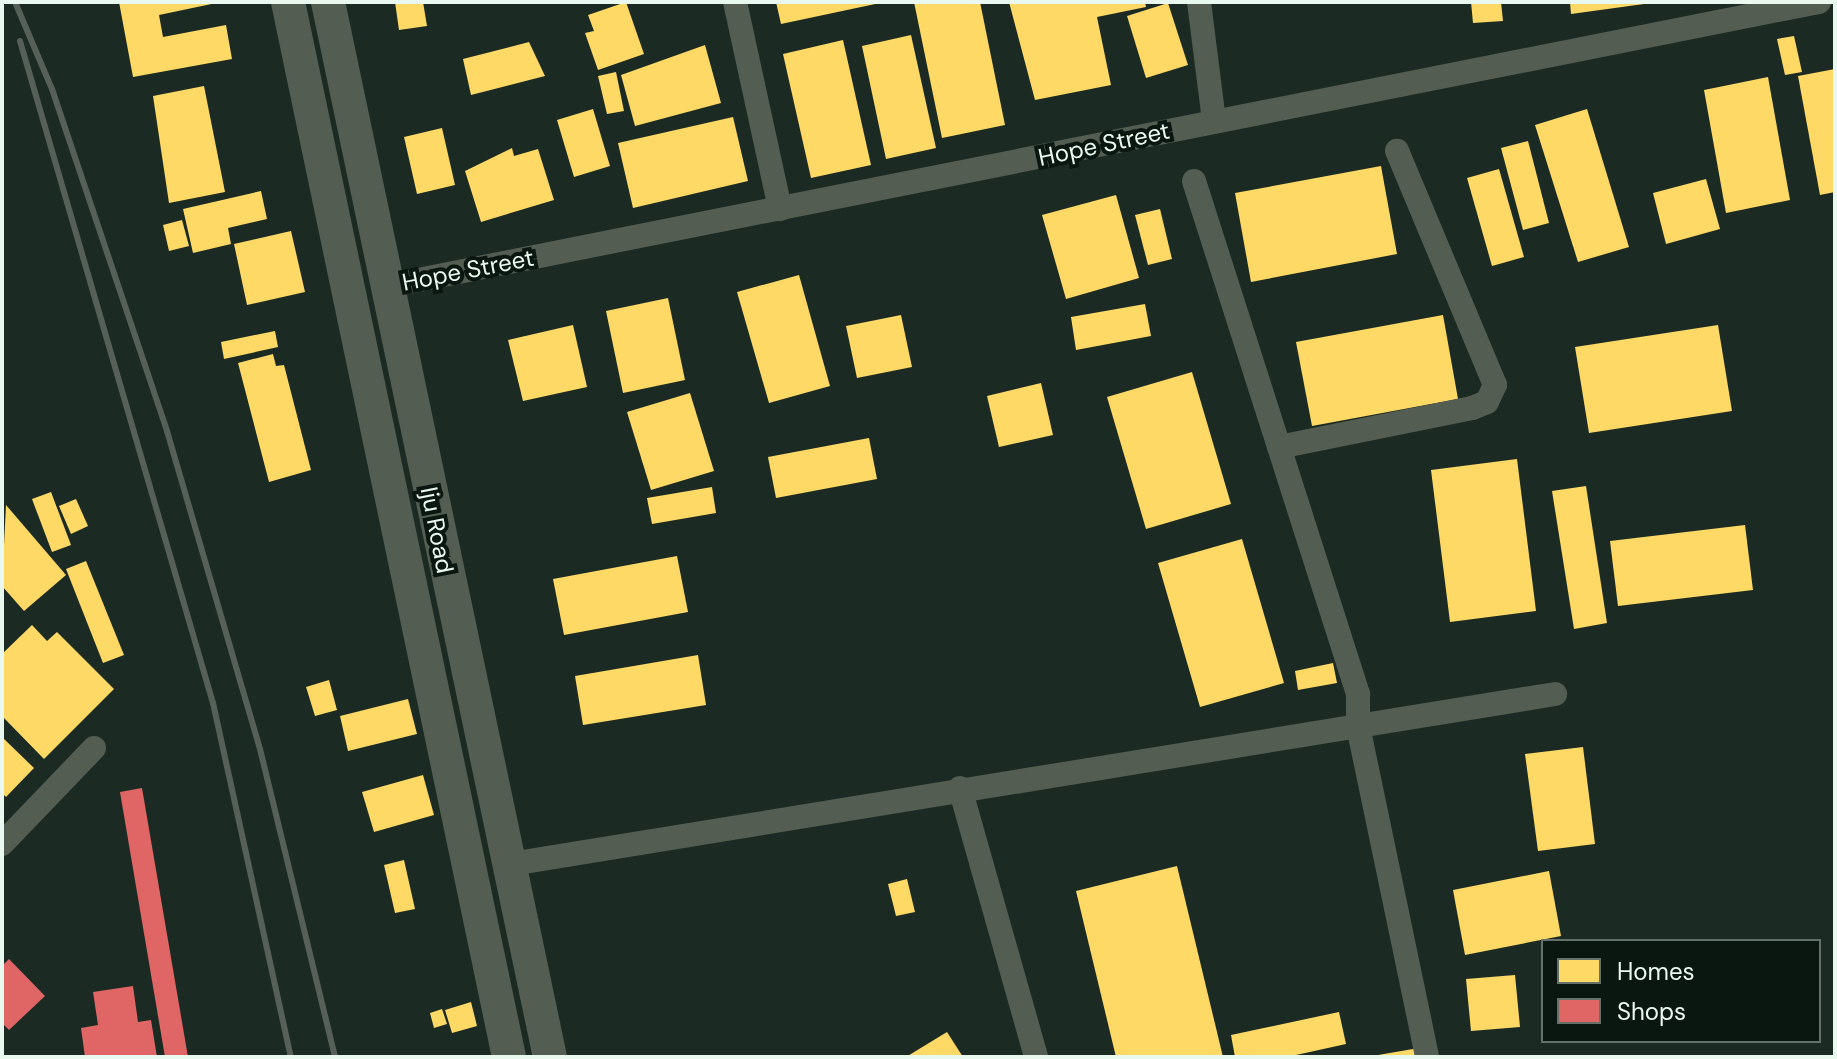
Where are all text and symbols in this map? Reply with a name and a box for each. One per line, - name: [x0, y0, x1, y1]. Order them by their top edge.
- street label: Hope Street: [1036, 116, 1172, 172]
- street label: Hope Street: [400, 243, 536, 297]
- street label: Iju Road: [415, 484, 459, 576]
- legend: [1541, 939, 1821, 1043]
- text: Homes: [1617, 956, 1695, 987]
- text: Shops: [1617, 996, 1686, 1027]

